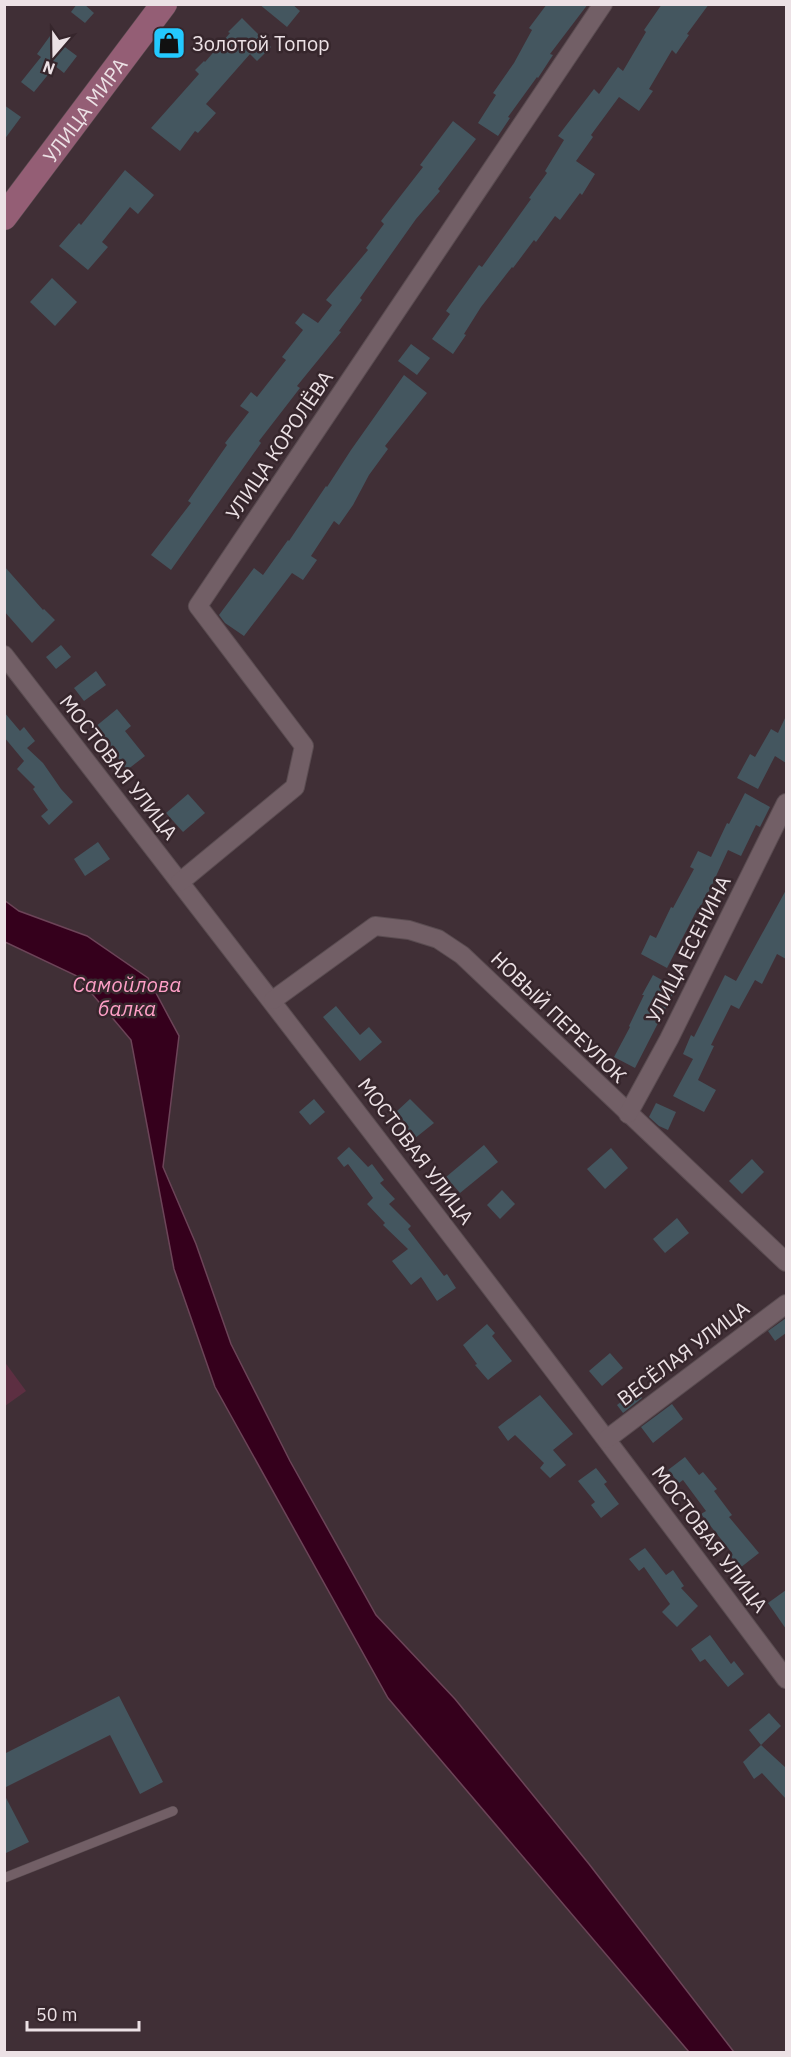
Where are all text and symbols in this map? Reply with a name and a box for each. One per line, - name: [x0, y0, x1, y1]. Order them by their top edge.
- north arrow: [24, 24, 84, 84]
- shop icon: Золотой Топор: [151, 25, 187, 61]
- place label: Золотой Топор: [192, 30, 330, 57]
- street label: УЛИЦА МИРА: [36, 51, 133, 168]
- text: N: [40, 57, 58, 79]
- street label: УЛИЦА КОРОЛЁВА: [219, 365, 339, 525]
- street label: МОСТОВАЯ УЛИЦА: [54, 689, 184, 845]
- street label: УЛИЦА ЕСЕНИНА: [639, 871, 737, 1027]
- street label: НОВЫЙ ПЕРЕУЛОК: [485, 945, 633, 1089]
- water label: Самойлова балка: [72, 970, 182, 1022]
- street label: МОСТОВАЯ УЛИЦА: [352, 1072, 480, 1230]
- street label: ВЕСЁЛАЯ УЛИЦА: [611, 1294, 755, 1412]
- street label: МОСТОВАЯ УЛИЦА: [646, 1460, 774, 1618]
- scale bar: [27, 1994, 140, 2032]
- text: 50 m: [36, 2003, 78, 2026]

